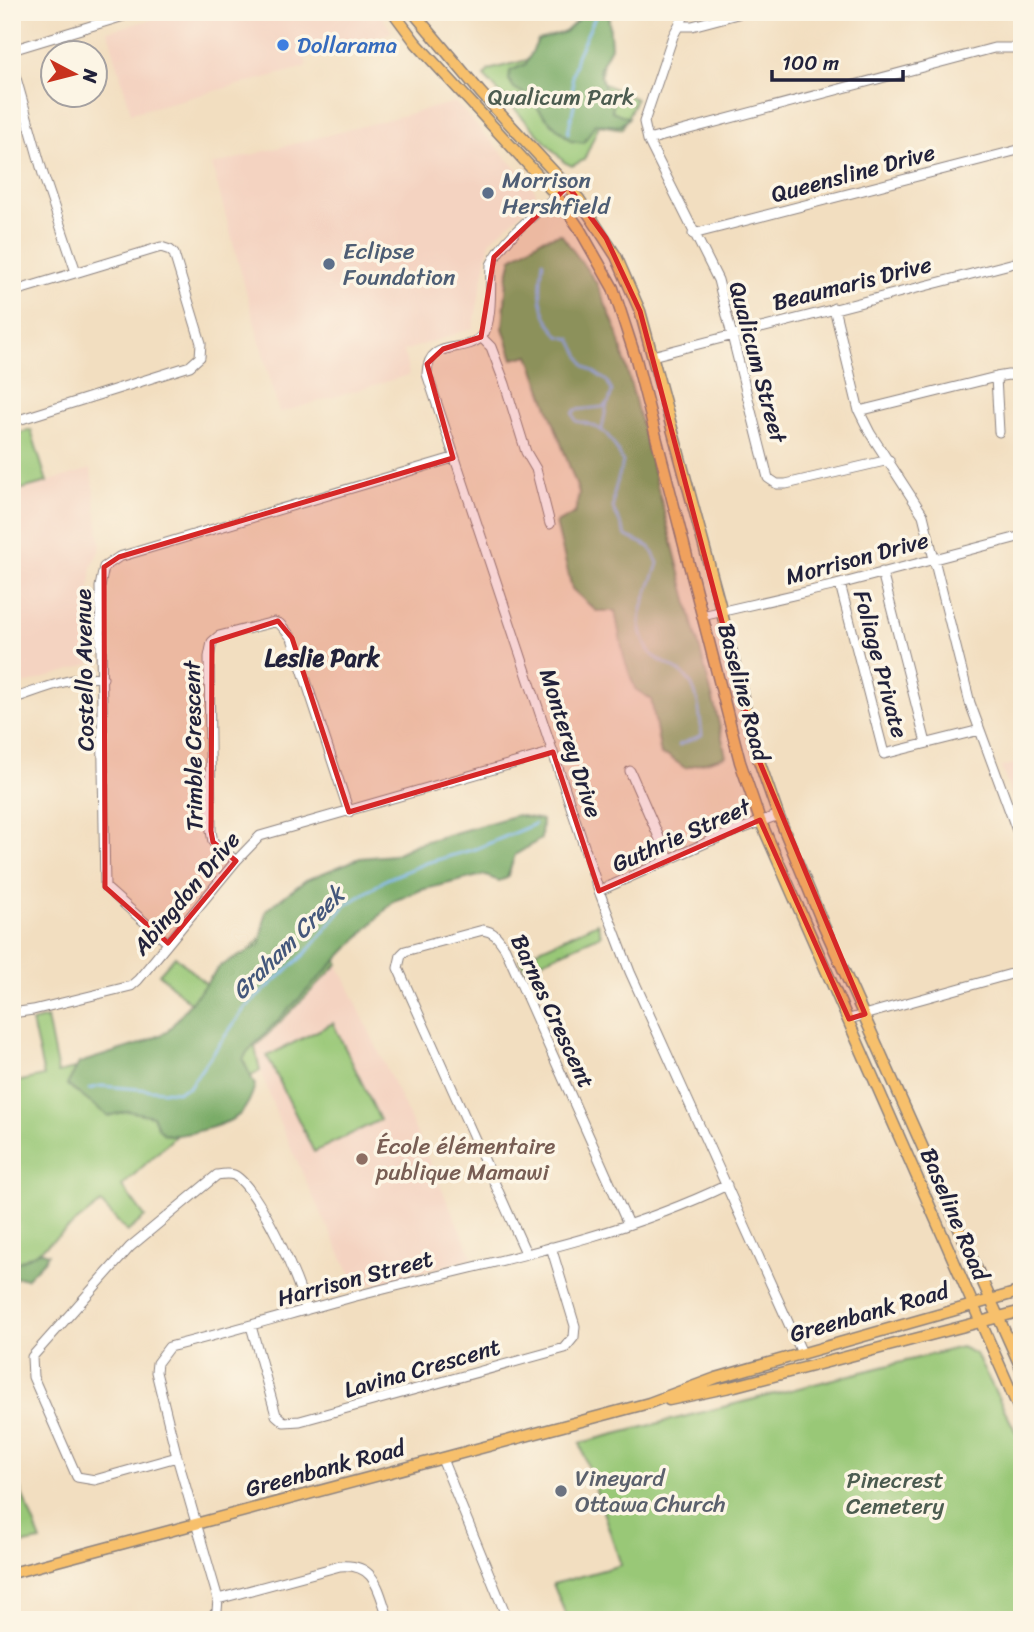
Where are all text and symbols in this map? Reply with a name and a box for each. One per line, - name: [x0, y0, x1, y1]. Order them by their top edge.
- place label: Dollarama: [297, 25, 397, 66]
- marker: Dollarama: [275, 37, 291, 53]
- north arrow: [38, 38, 108, 108]
- scale bar: [772, 38, 903, 82]
- text: 100 m: [782, 44, 839, 82]
- text: N: [73, 66, 108, 85]
- park label: Qualicum Park: [488, 77, 634, 118]
- street label: Queensline Drive: [767, 132, 940, 215]
- place label: Morrison Hershfield: [502, 160, 612, 227]
- marker: Morrison Hershfield: [480, 185, 496, 201]
- place label: Eclipse Foundation: [343, 231, 455, 298]
- street label: Beaumaris Drive: [768, 244, 936, 323]
- marker: Eclipse Foundation: [321, 256, 337, 272]
- street label: Qualicum Street: [716, 277, 799, 449]
- street label: Morrison Drive: [781, 520, 934, 597]
- street label: Foliage Private: [841, 585, 920, 743]
- street label: Costello Avenue: [63, 588, 106, 752]
- street label: Baseline Road: [705, 619, 782, 767]
- district label: Leslie Park: [265, 637, 381, 679]
- street label: Trimble Crescent: [171, 659, 215, 831]
- street label: Monterey Drive: [527, 663, 614, 823]
- street label: Guthrie Street: [605, 786, 759, 884]
- street label: Abingdon Drive: [121, 822, 251, 966]
- water label: Graham Creek: [221, 874, 357, 1010]
- street label: Barnes Crescent: [499, 927, 606, 1095]
- place label: École élémentaire publique Mamawi: [375, 1126, 555, 1193]
- street label: Baseline Road: [908, 1141, 1002, 1289]
- marker: École élémentaire publique Mamawi: [354, 1151, 370, 1167]
- street label: Harrison Street: [273, 1238, 438, 1319]
- street label: Greenbank Road: [785, 1270, 955, 1355]
- street label: Lavina Crescent: [339, 1327, 505, 1410]
- street label: Greenbank Road: [241, 1427, 411, 1509]
- place label: Vineyard Ottawa Church: [575, 1458, 726, 1525]
- park label: Pinecrest Cemetery: [846, 1460, 944, 1527]
- marker: Vineyard Ottawa Church: [553, 1483, 569, 1499]

